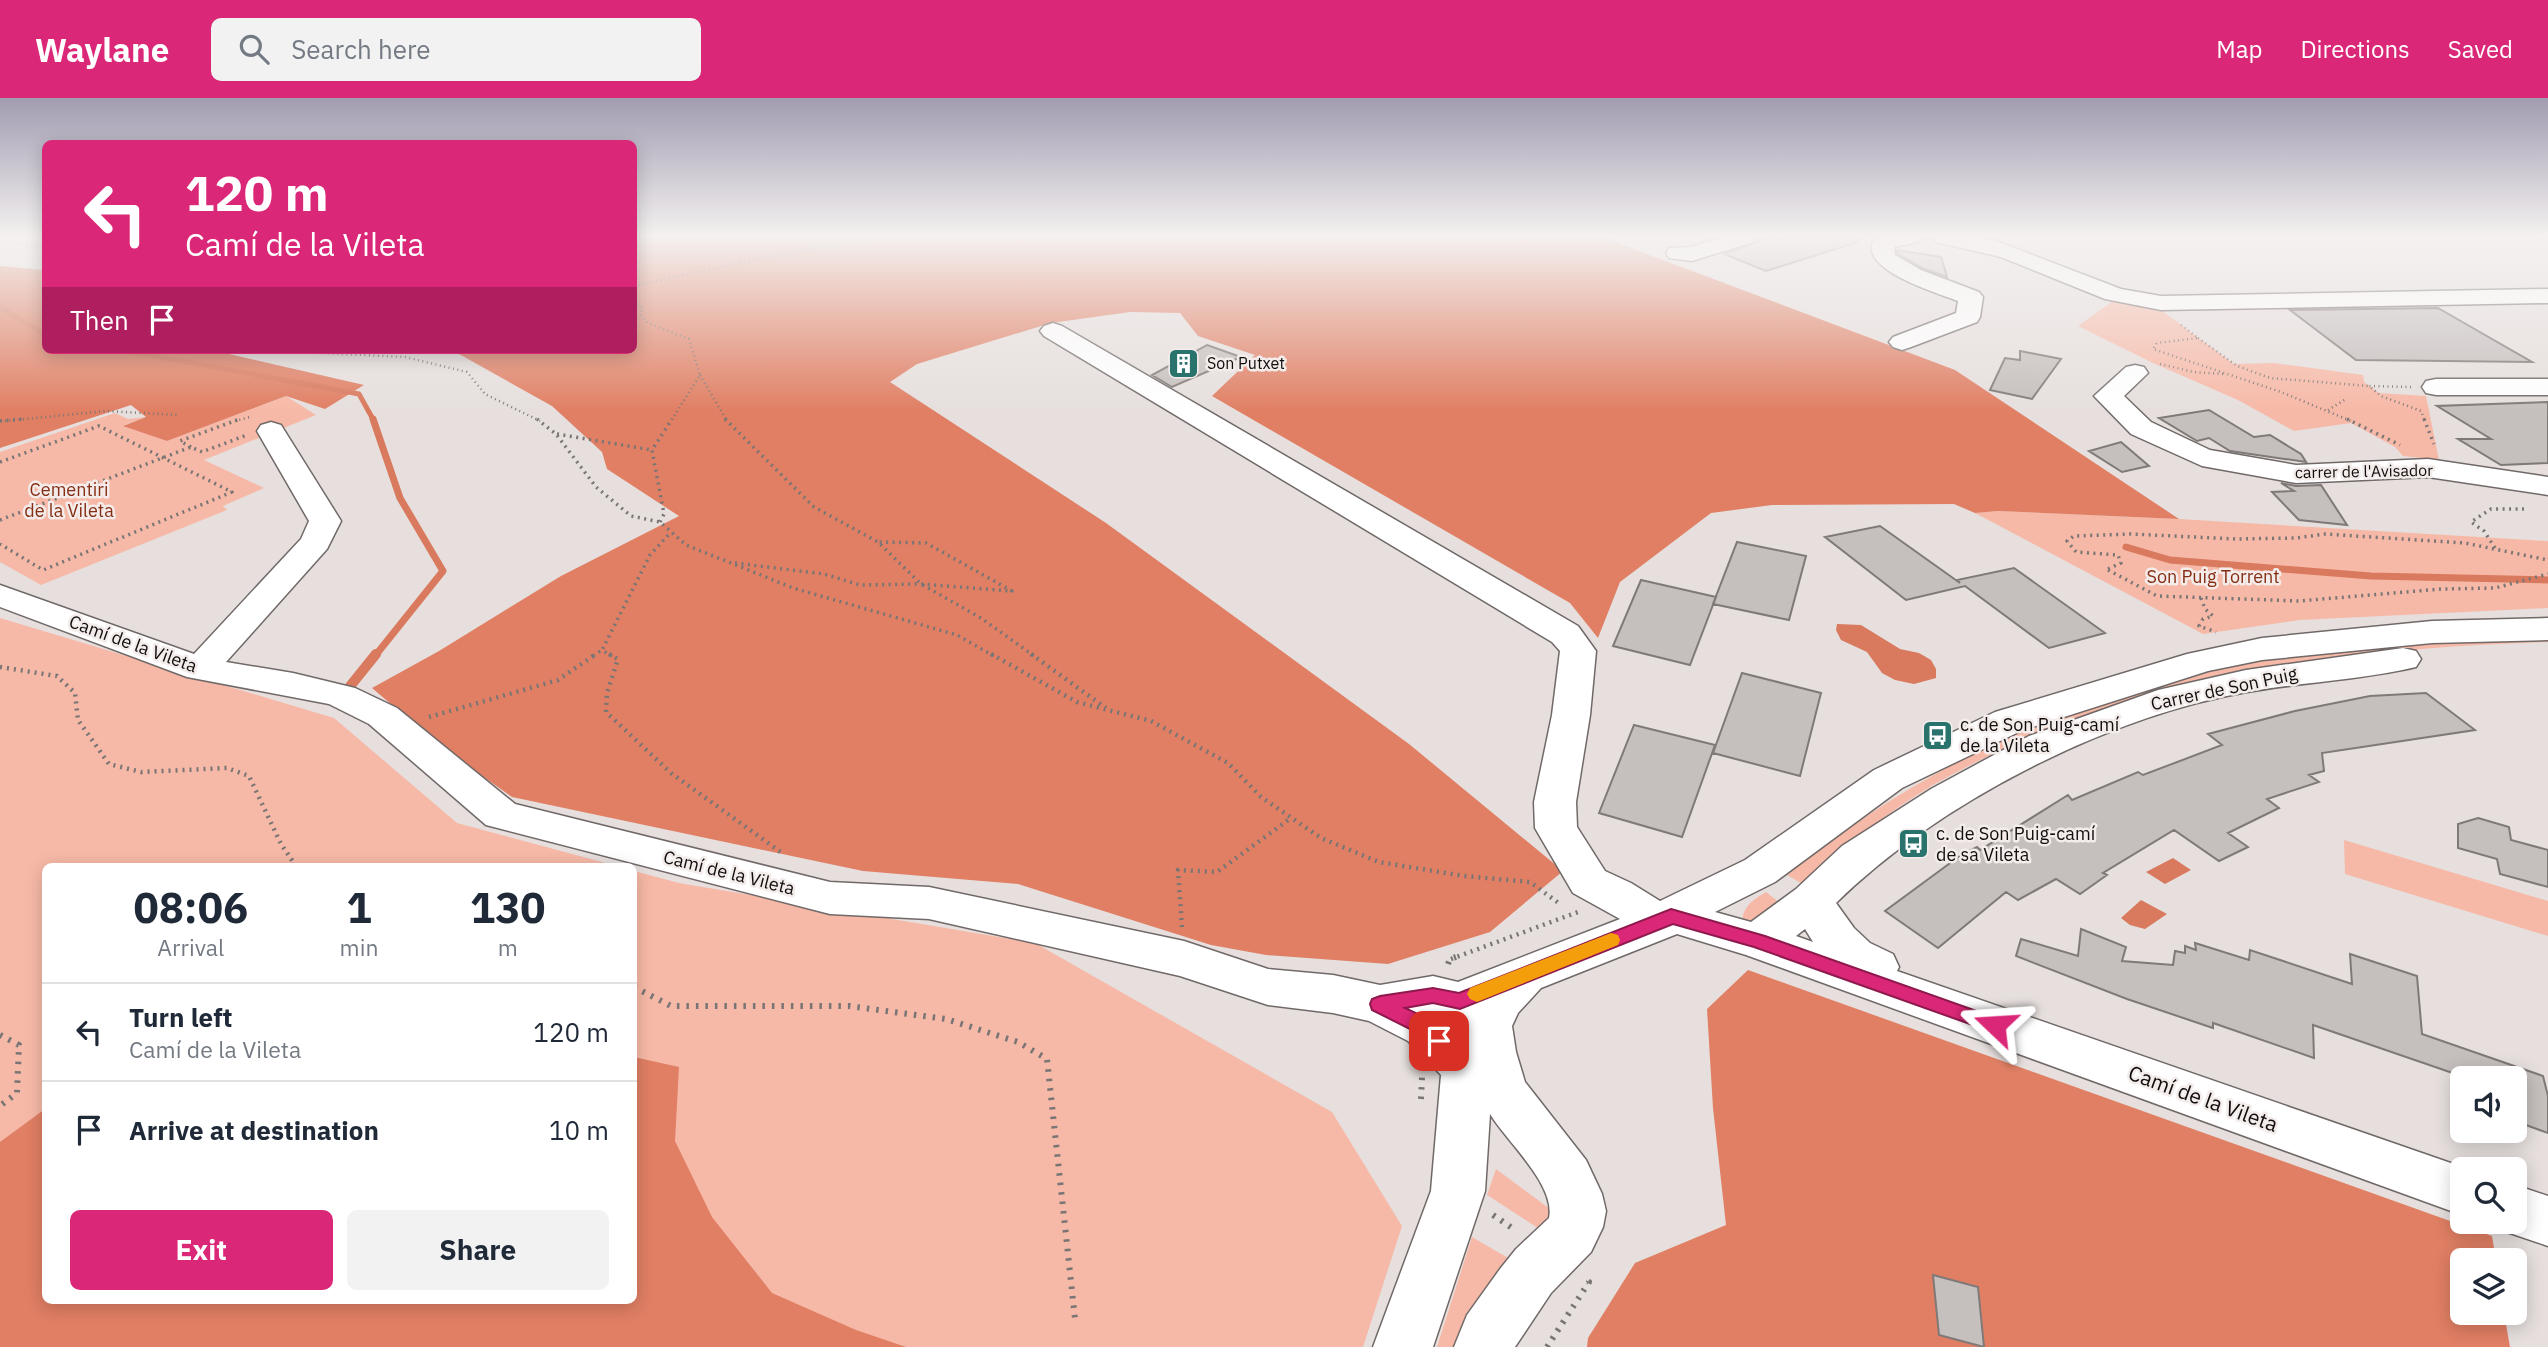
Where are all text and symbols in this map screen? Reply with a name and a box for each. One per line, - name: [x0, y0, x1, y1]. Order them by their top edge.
- search box: [211, 18, 701, 81]
- text: Waylane: [35, 28, 169, 71]
- icon: search: [235, 30, 273, 68]
- text: Search here: [291, 32, 431, 66]
- text: Map: [2216, 33, 2262, 65]
- text: Directions: [2300, 33, 2410, 65]
- text: Saved: [2448, 33, 2513, 65]
- text: 120 m: [185, 161, 329, 224]
- icon: left: [70, 168, 161, 259]
- text: Camí de la Vileta: [185, 223, 425, 265]
- icon: arrive: [143, 301, 181, 339]
- text: Then: [70, 303, 129, 337]
- building icon: Son Putxet: [1167, 346, 1201, 380]
- place label: Son Putxet: [1207, 353, 1285, 373]
- street label: carrer de l'Avisador: [2295, 460, 2433, 482]
- park label: Cementiri de la Vileta: [24, 478, 114, 522]
- park label: Son Puig Torrent: [2146, 565, 2280, 588]
- street label: Camí de la Vileta: [66, 610, 201, 678]
- street label: Carrer de Son Puig: [2148, 662, 2300, 715]
- place label: c. de Son Puig-camí de la Vileta: [1960, 713, 2120, 757]
- bus stop icon: c. de Son Puig-camí de la Vileta: [1920, 718, 1954, 752]
- place label: c. de Son Puig-camí de sa Vileta: [1936, 822, 2096, 866]
- bus stop icon: c. de Son Puig-camí de sa Vileta: [1896, 827, 1930, 861]
- street label: Camí de la Vileta: [661, 845, 798, 900]
- text: 08:06: [133, 880, 248, 935]
- text: 1: [346, 880, 372, 935]
- text: 130: [470, 880, 546, 935]
- text: Arrival: [157, 932, 224, 962]
- text: min: [340, 932, 378, 962]
- text: m: [498, 932, 518, 962]
- position arrow: [1958, 988, 2032, 1062]
- text: Turn left: [129, 1000, 232, 1034]
- pin: [1409, 1011, 1469, 1071]
- icon: left: [70, 1013, 108, 1051]
- text: 120 m: [533, 1015, 609, 1049]
- icon: arrive: [1420, 1022, 1458, 1060]
- text: Camí de la Vileta: [129, 1034, 301, 1064]
- street label: Camí de la Vileta: [2125, 1058, 2282, 1138]
- map controls: [2450, 1066, 2527, 1325]
- button: sound: [2450, 1066, 2527, 1143]
- icon: arrive: [70, 1111, 108, 1149]
- text: Arrive at destination: [129, 1113, 379, 1147]
- text: 10 m: [549, 1113, 609, 1147]
- button: search: [2450, 1157, 2527, 1234]
- button: Exit: [70, 1210, 333, 1290]
- button: Share: [347, 1210, 609, 1290]
- button: layers: [2450, 1248, 2527, 1325]

